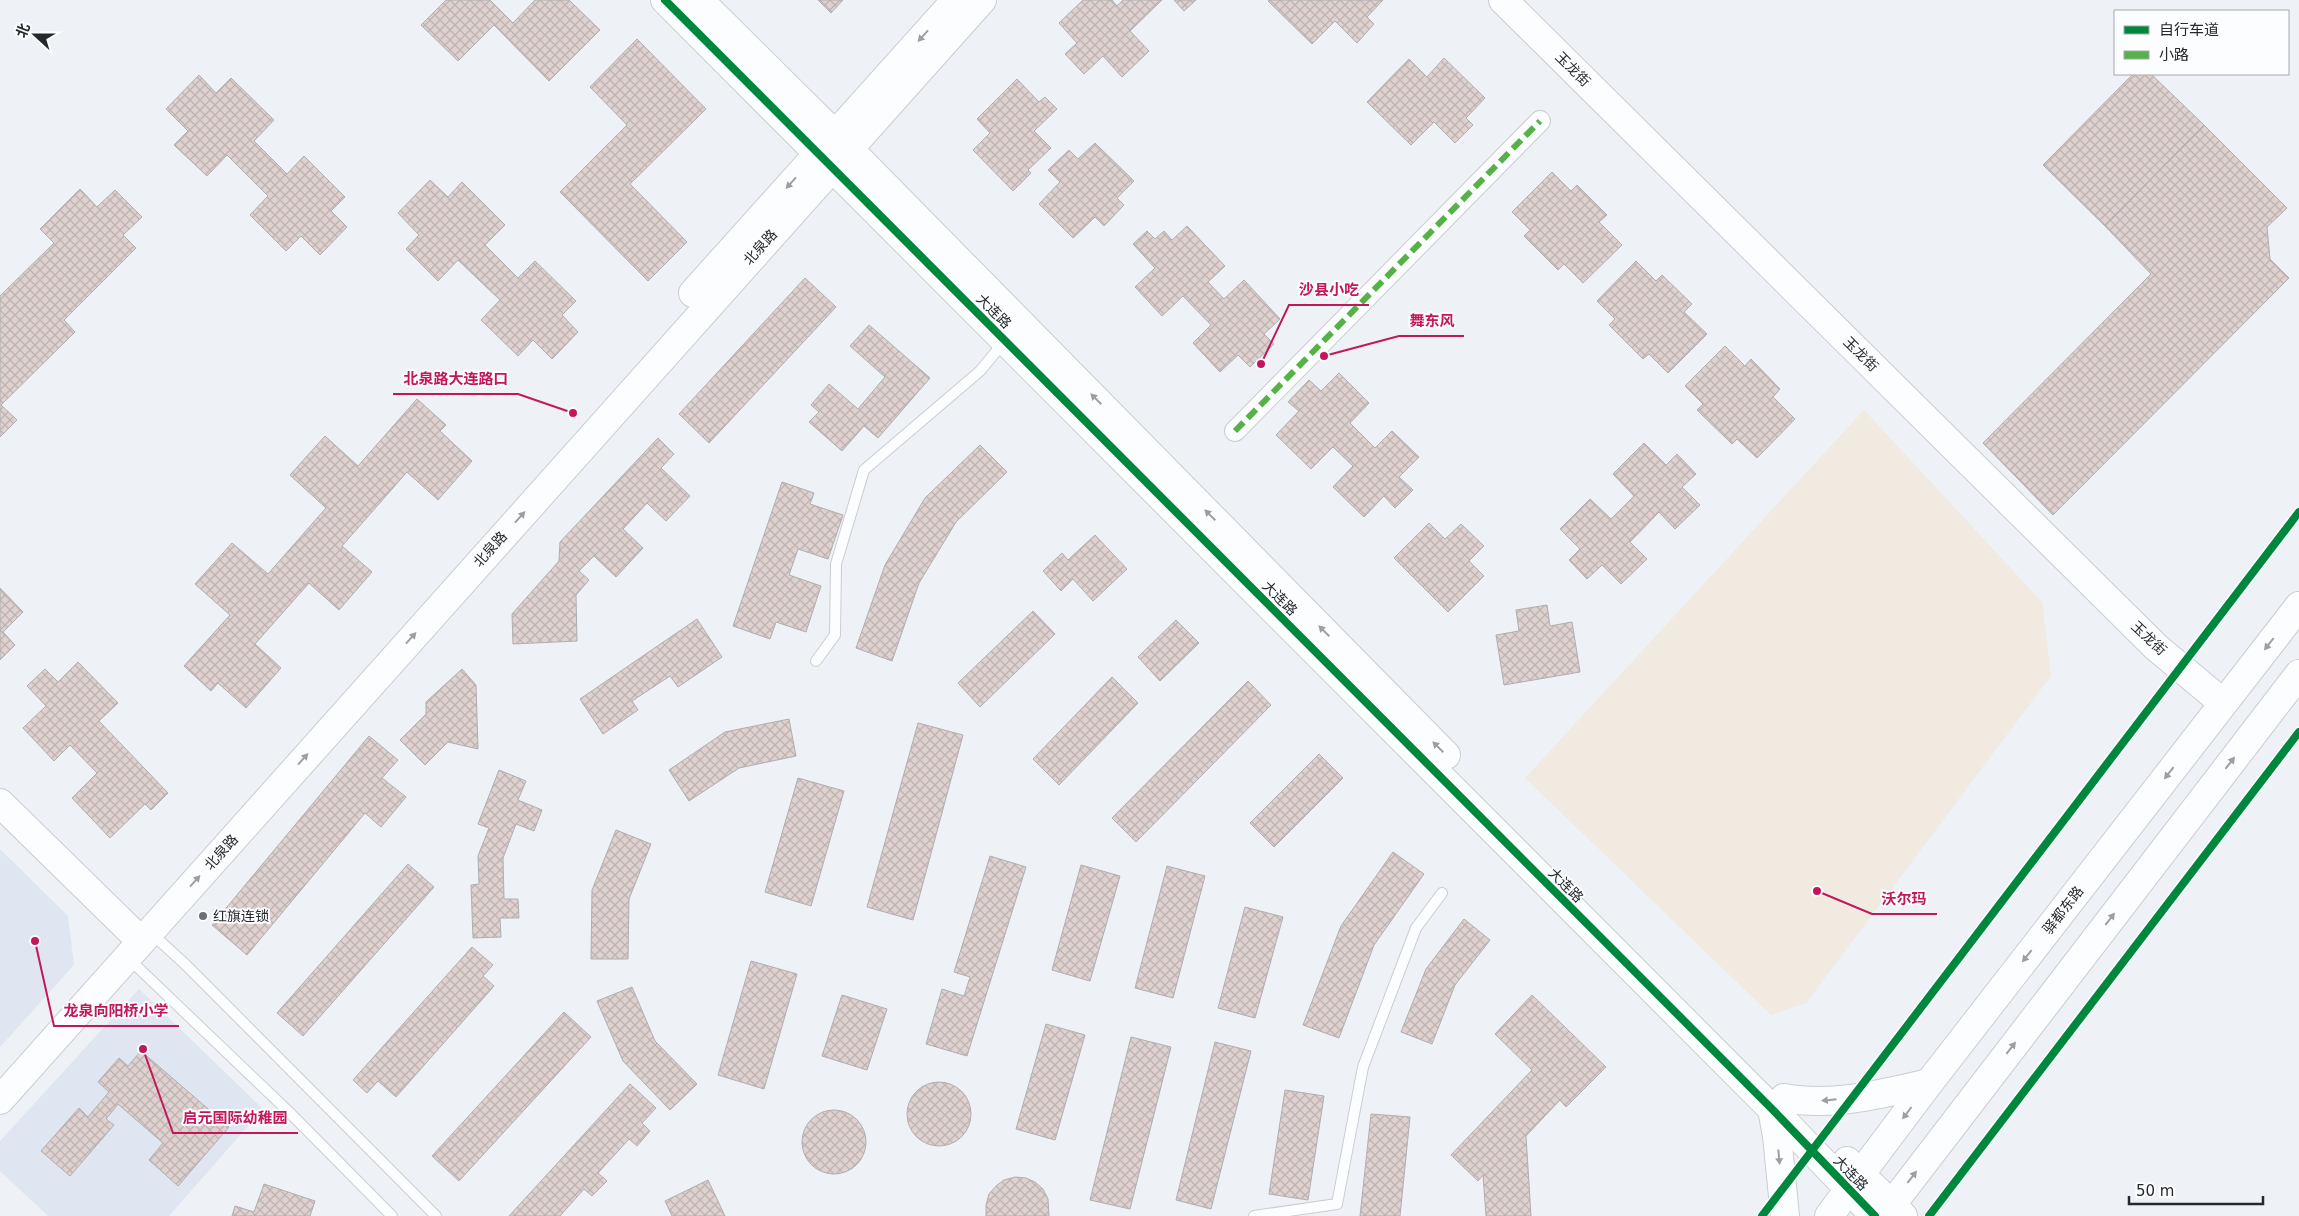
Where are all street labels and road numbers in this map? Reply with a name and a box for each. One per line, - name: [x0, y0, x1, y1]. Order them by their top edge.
- street label: 玉龙街: [1552, 48, 1594, 90]
- street label: 北泉路: [740, 226, 780, 268]
- street label: 大连路: [973, 290, 1015, 332]
- street label: 玉龙街: [1840, 333, 1882, 375]
- street label: 北泉路: [470, 528, 510, 570]
- street label: 大连路: [1259, 577, 1301, 619]
- street label: 玉龙街: [2128, 618, 2170, 658]
- street label: 北泉路: [201, 831, 241, 873]
- street label: 大连路: [1545, 864, 1587, 906]
- street label: 驿都东路: [2039, 883, 2087, 937]
- street label: 大连路: [1831, 1152, 1871, 1194]

